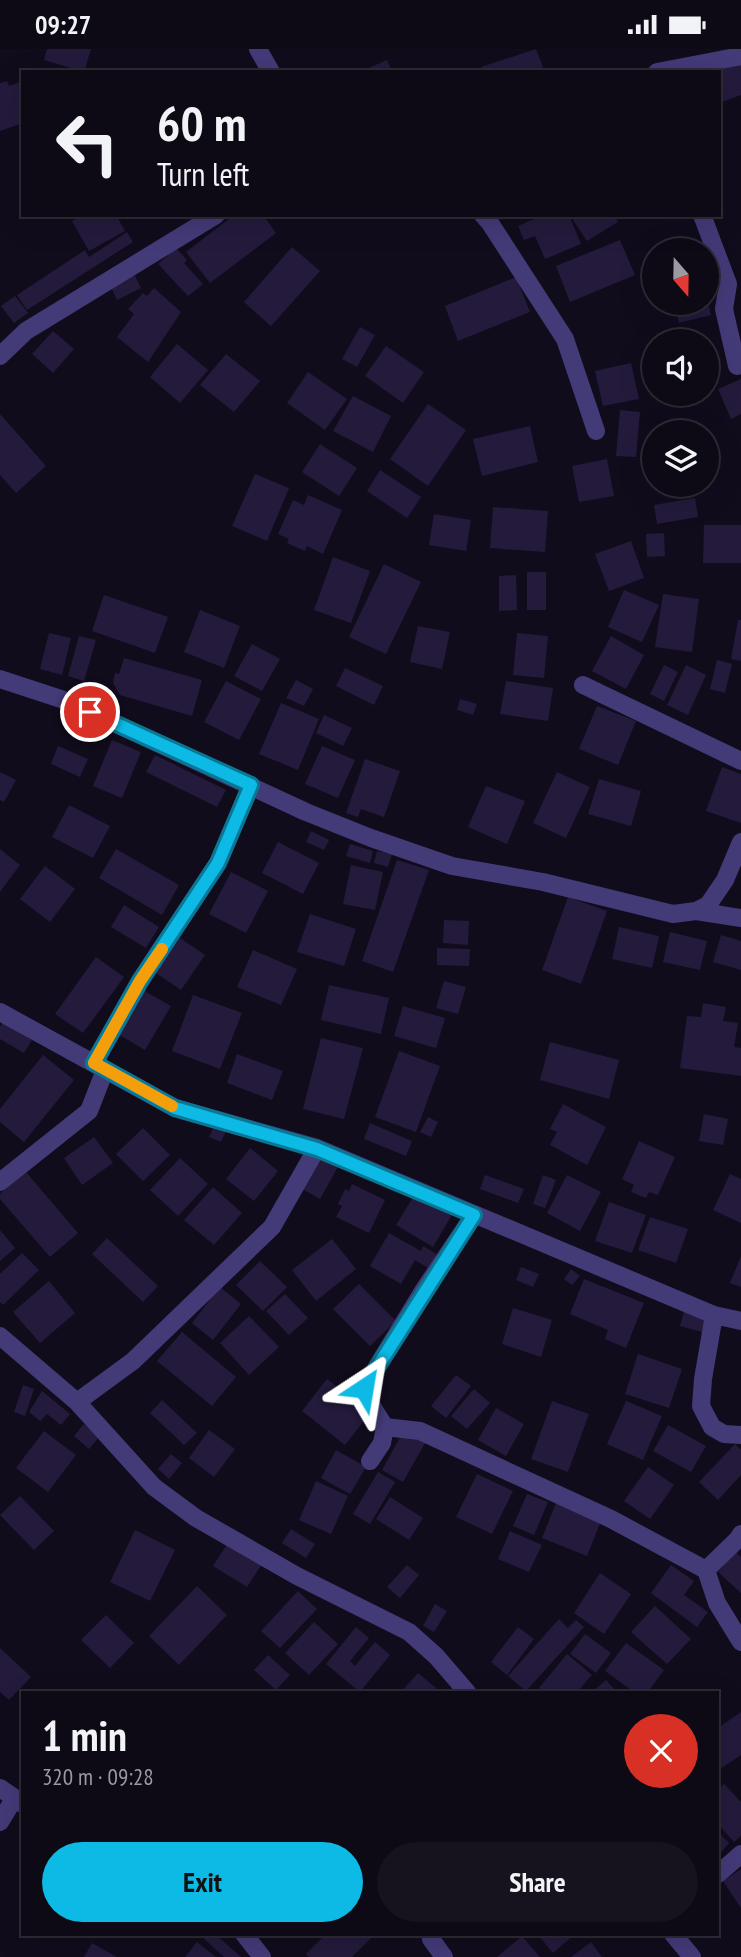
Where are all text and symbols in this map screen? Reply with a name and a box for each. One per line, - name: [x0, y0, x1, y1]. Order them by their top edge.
- text: 09:27: [35, 8, 91, 41]
- text: 60 m: [157, 91, 246, 155]
- icon: left: [42, 98, 133, 189]
- text: Turn left: [157, 153, 249, 195]
- north arrow: [642, 238, 719, 315]
- map controls: [642, 238, 719, 497]
- button: sound: [642, 329, 719, 406]
- button: layers: [642, 420, 719, 497]
- pin: [60, 682, 120, 742]
- icon: arrive: [71, 693, 109, 731]
- position arrow: [327, 1351, 401, 1425]
- text: 1 min: [42, 1708, 127, 1763]
- button: close: [624, 1714, 698, 1788]
- text: 320 m · 09:28: [42, 1762, 154, 1791]
- button: Exit: [42, 1842, 363, 1922]
- button: Share: [377, 1842, 698, 1922]

